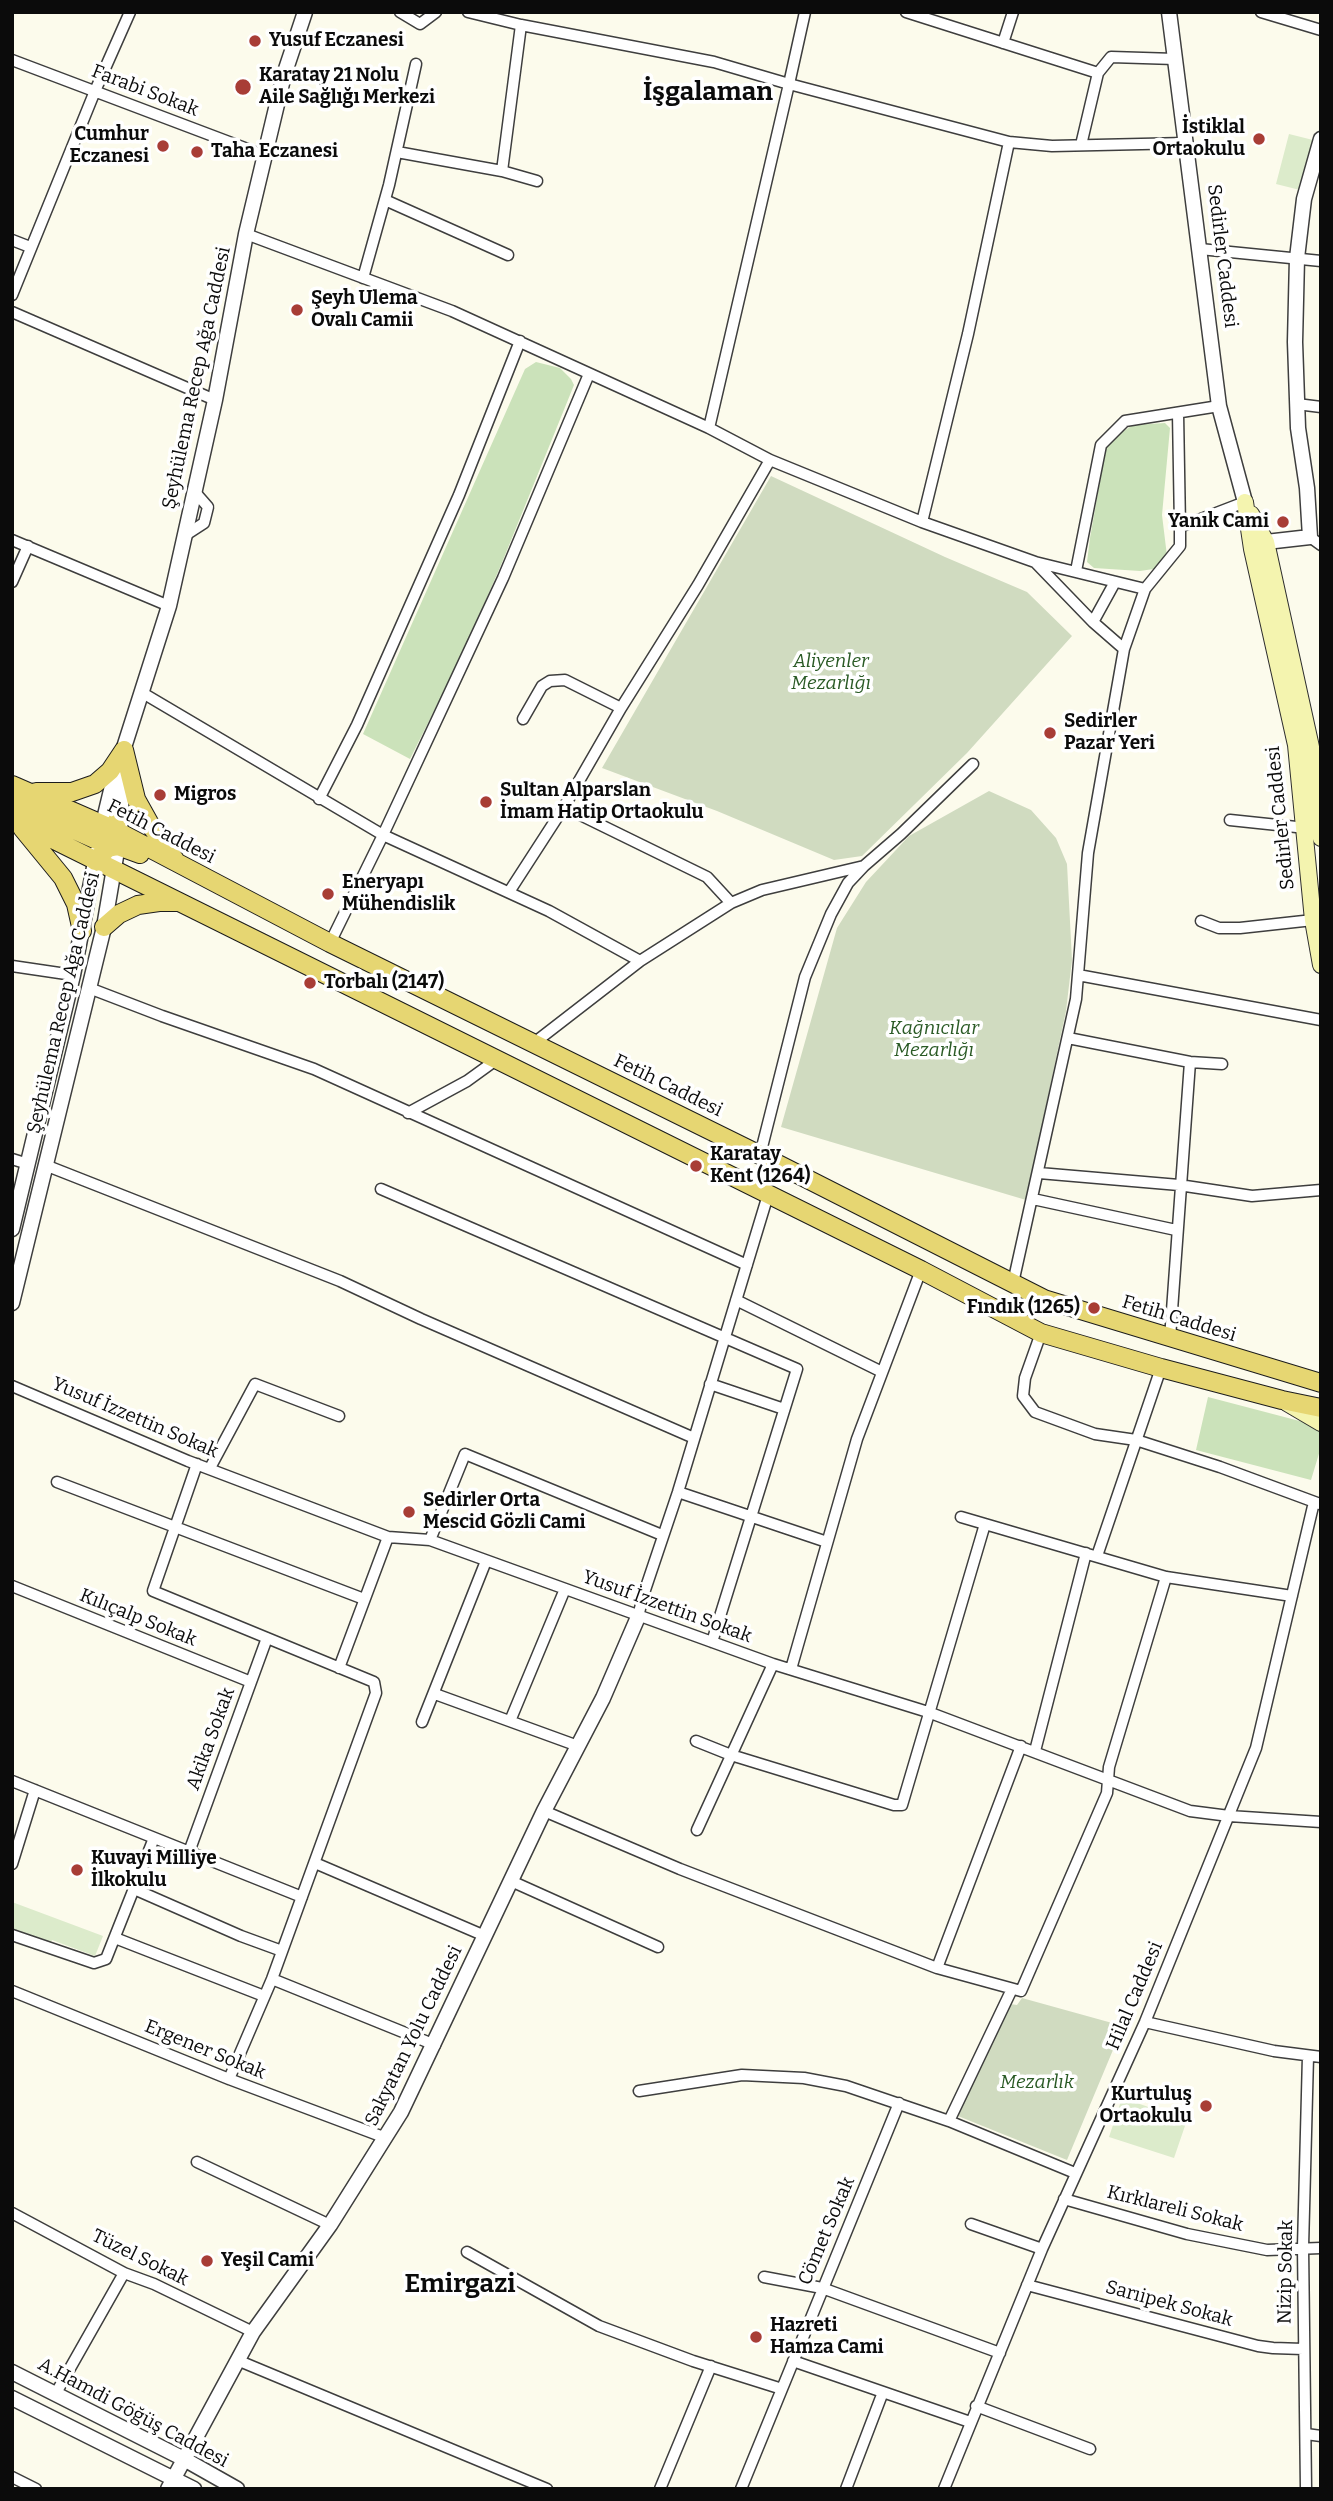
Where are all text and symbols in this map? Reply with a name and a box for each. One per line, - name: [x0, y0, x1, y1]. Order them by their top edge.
- place label: Yusuf Eczanesi: [269, 30, 404, 52]
- marker: Yusuf Eczanesi: [247, 33, 263, 49]
- street label: Farabi Sokak: [88, 60, 202, 122]
- place label: Karatay 21 Nolu Aile Sağlığı Merkezi: [259, 65, 435, 109]
- marker: Karatay 21 Nolu Aile Sağlığı Merkezi: [233, 77, 253, 97]
- district label: İşgalaman: [643, 77, 773, 109]
- place label: İstiklal Ortaokulu: [1153, 117, 1245, 161]
- place label: Cumhur Eczanesi: [70, 124, 149, 168]
- marker: İstiklal Ortaokulu: [1251, 131, 1267, 147]
- marker: Cumhur Eczanesi: [155, 138, 171, 154]
- place label: Taha Eczanesi: [211, 141, 338, 163]
- marker: Taha Eczanesi: [189, 144, 205, 160]
- street label: Sedirler Caddesi: [1202, 183, 1242, 329]
- street label: Şeyhülema Recep Ağa Caddesi: [158, 245, 236, 511]
- place label: Şeyh Ulema Ovalı Camii: [311, 288, 418, 332]
- marker: Şeyh Ulema Ovalı Camii: [289, 302, 305, 318]
- place label: Yanık Cami: [1168, 511, 1269, 533]
- marker: Yanık Cami: [1275, 514, 1291, 530]
- park label: Aliyenler Mezarlığı: [791, 651, 871, 695]
- place label: Sedirler Pazar Yeri: [1064, 711, 1155, 755]
- marker: Sedirler Pazar Yeri: [1042, 725, 1058, 741]
- street label: Sedirler Caddesi: [1262, 745, 1300, 891]
- place label: Sultan Alparslan İmam Hatip Ortaokulu: [500, 780, 704, 824]
- place label: Migros: [174, 784, 236, 806]
- marker: Migros: [152, 787, 168, 803]
- marker: Sultan Alparslan İmam Hatip Ortaokulu: [478, 794, 494, 810]
- street label: Fetih Caddesi: [103, 795, 219, 869]
- street label: Şeyhülema Recep Ağa Caddesi: [23, 870, 105, 1136]
- place label: Eneryapı Mühendislik: [342, 872, 455, 916]
- marker: Eneryapı Mühendislik: [320, 886, 336, 902]
- place label: Torbalı (2147): [324, 972, 444, 994]
- marker: Torbalı (2147): [302, 975, 318, 991]
- park label: Kağnıcılar Mezarlığı: [889, 1018, 979, 1062]
- street label: Fetih Caddesi: [610, 1050, 726, 1122]
- place label: Karatay Kent (1264): [710, 1144, 810, 1188]
- marker: Karatay Kent (1264): [688, 1158, 704, 1174]
- street label: Fetih Caddesi: [1119, 1291, 1239, 1347]
- place label: Fındık (1265): [967, 1297, 1080, 1319]
- marker: Fındık (1265): [1086, 1300, 1102, 1316]
- street label: Yusuf İzzettin Sokak: [48, 1373, 222, 1463]
- place label: Sedirler Orta Mescid Gözli Cami: [423, 1490, 586, 1534]
- marker: Sedirler Orta Mescid Gözli Cami: [401, 1504, 417, 1520]
- street label: Yusuf İzzettin Sokak: [579, 1566, 755, 1648]
- street label: Kılıçalp Sokak: [76, 1584, 200, 1652]
- street label: Akika Sokak: [182, 1685, 240, 1793]
- place label: Kuvayi Milliye İlkokulu: [91, 1848, 217, 1892]
- marker: Kuvayi Milliye İlkokulu: [69, 1862, 85, 1878]
- street label: Hilal Caddesi: [1102, 1938, 1168, 2054]
- street label: Sakyatan Yolu Caddesi: [360, 1942, 468, 2130]
- street label: Ergener Sokak: [141, 2015, 269, 2085]
- park label: Mezarlık: [1000, 2072, 1074, 2094]
- place label: Kurtuluş Ortaokulu: [1100, 2084, 1192, 2128]
- marker: Kurtuluş Ortaokulu: [1198, 2098, 1214, 2114]
- street label: Cömet Sokak: [794, 2173, 860, 2289]
- street label: Kırklareli Sokak: [1104, 2181, 1246, 2237]
- street label: Nizip Sokak: [1274, 2220, 1298, 2324]
- street label: Tüzel Sokak: [88, 2225, 192, 2291]
- place label: Yeşil Cami: [221, 2250, 314, 2272]
- marker: Yeşil Cami: [199, 2253, 215, 2269]
- district label: Emirgazi: [404, 2269, 516, 2301]
- street label: Sarıipek Sokak: [1103, 2276, 1235, 2332]
- place label: Hazreti Hamza Cami: [770, 2315, 884, 2359]
- marker: Hazreti Hamza Cami: [748, 2329, 764, 2345]
- street label: A.Hamdi Göğüş Caddesi: [34, 2353, 232, 2473]

